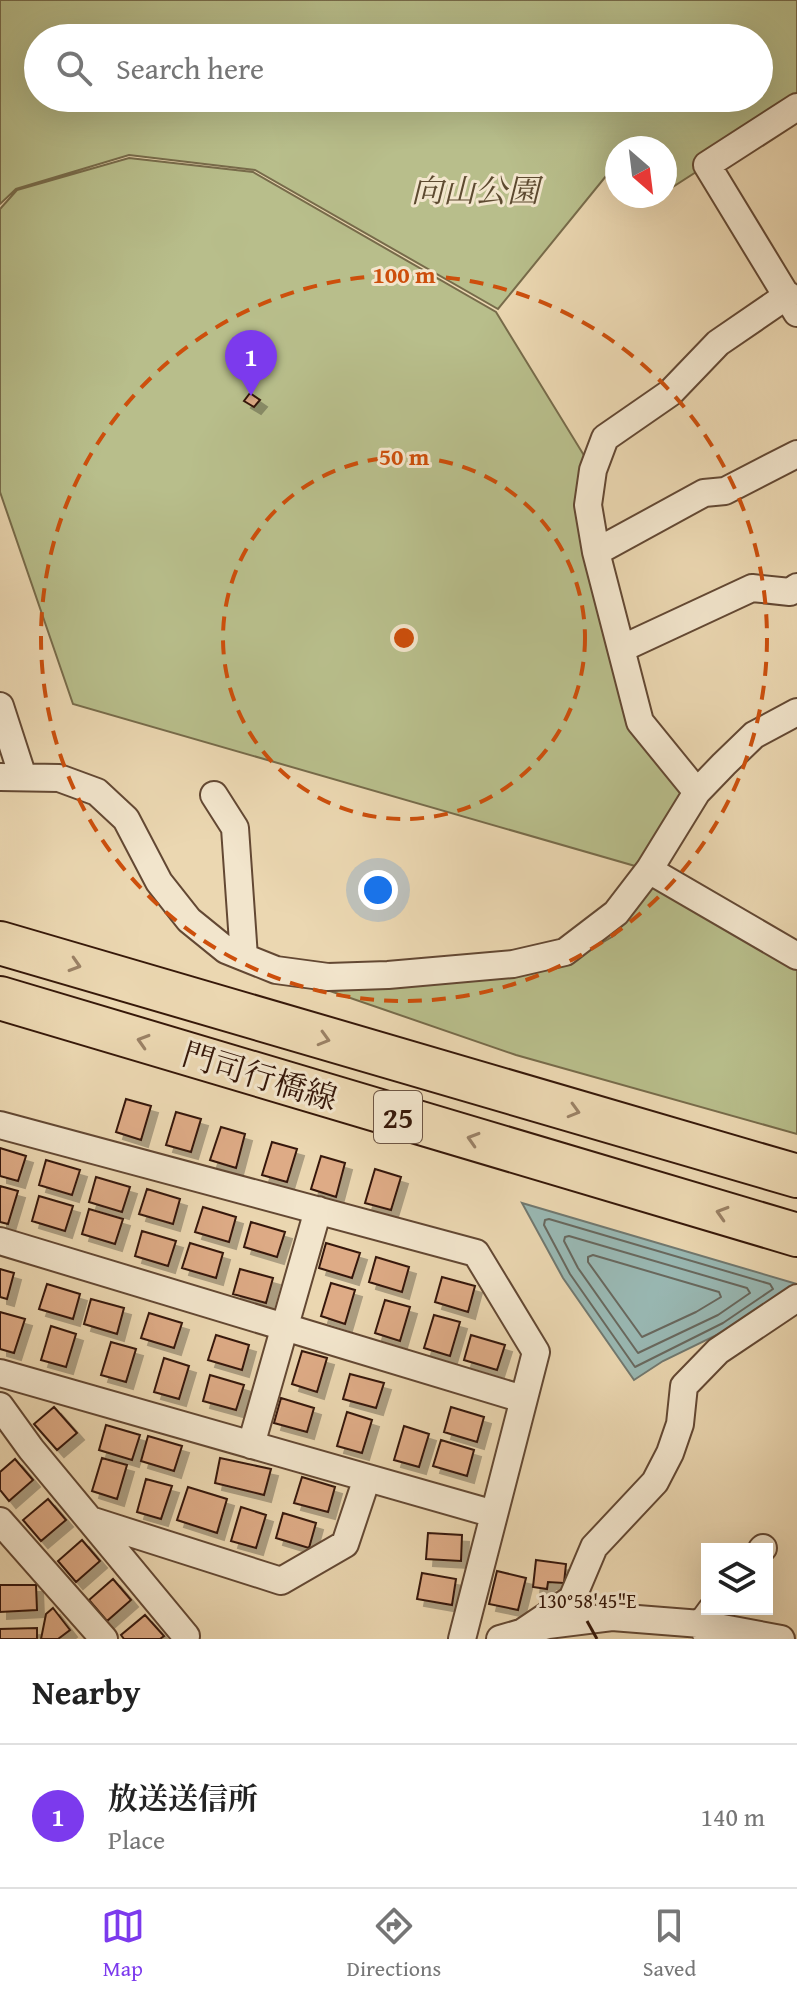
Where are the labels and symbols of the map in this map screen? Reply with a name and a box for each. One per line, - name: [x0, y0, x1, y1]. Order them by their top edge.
- north arrow: [605, 136, 677, 208]
- park label: 向山公園: [411, 167, 544, 214]
- text: 100 m: [372, 257, 436, 292]
- pin: 1: [225, 330, 277, 396]
- text: 50 m: [379, 439, 430, 474]
- centre of rings: [390, 624, 418, 652]
- your location: [358, 870, 398, 910]
- one-way arrow: [67, 956, 81, 972]
- street label: 門司行橋線: [177, 1030, 343, 1122]
- one-way arrow: [317, 1030, 331, 1046]
- one-way arrow: [137, 1034, 151, 1050]
- road number: 25: [374, 1091, 422, 1143]
- one-way arrow: [567, 1101, 581, 1118]
- one-way arrow: [466, 1132, 480, 1148]
- one-way arrow: [716, 1206, 729, 1222]
- text: 130°58'45"E: [538, 1586, 636, 1615]

